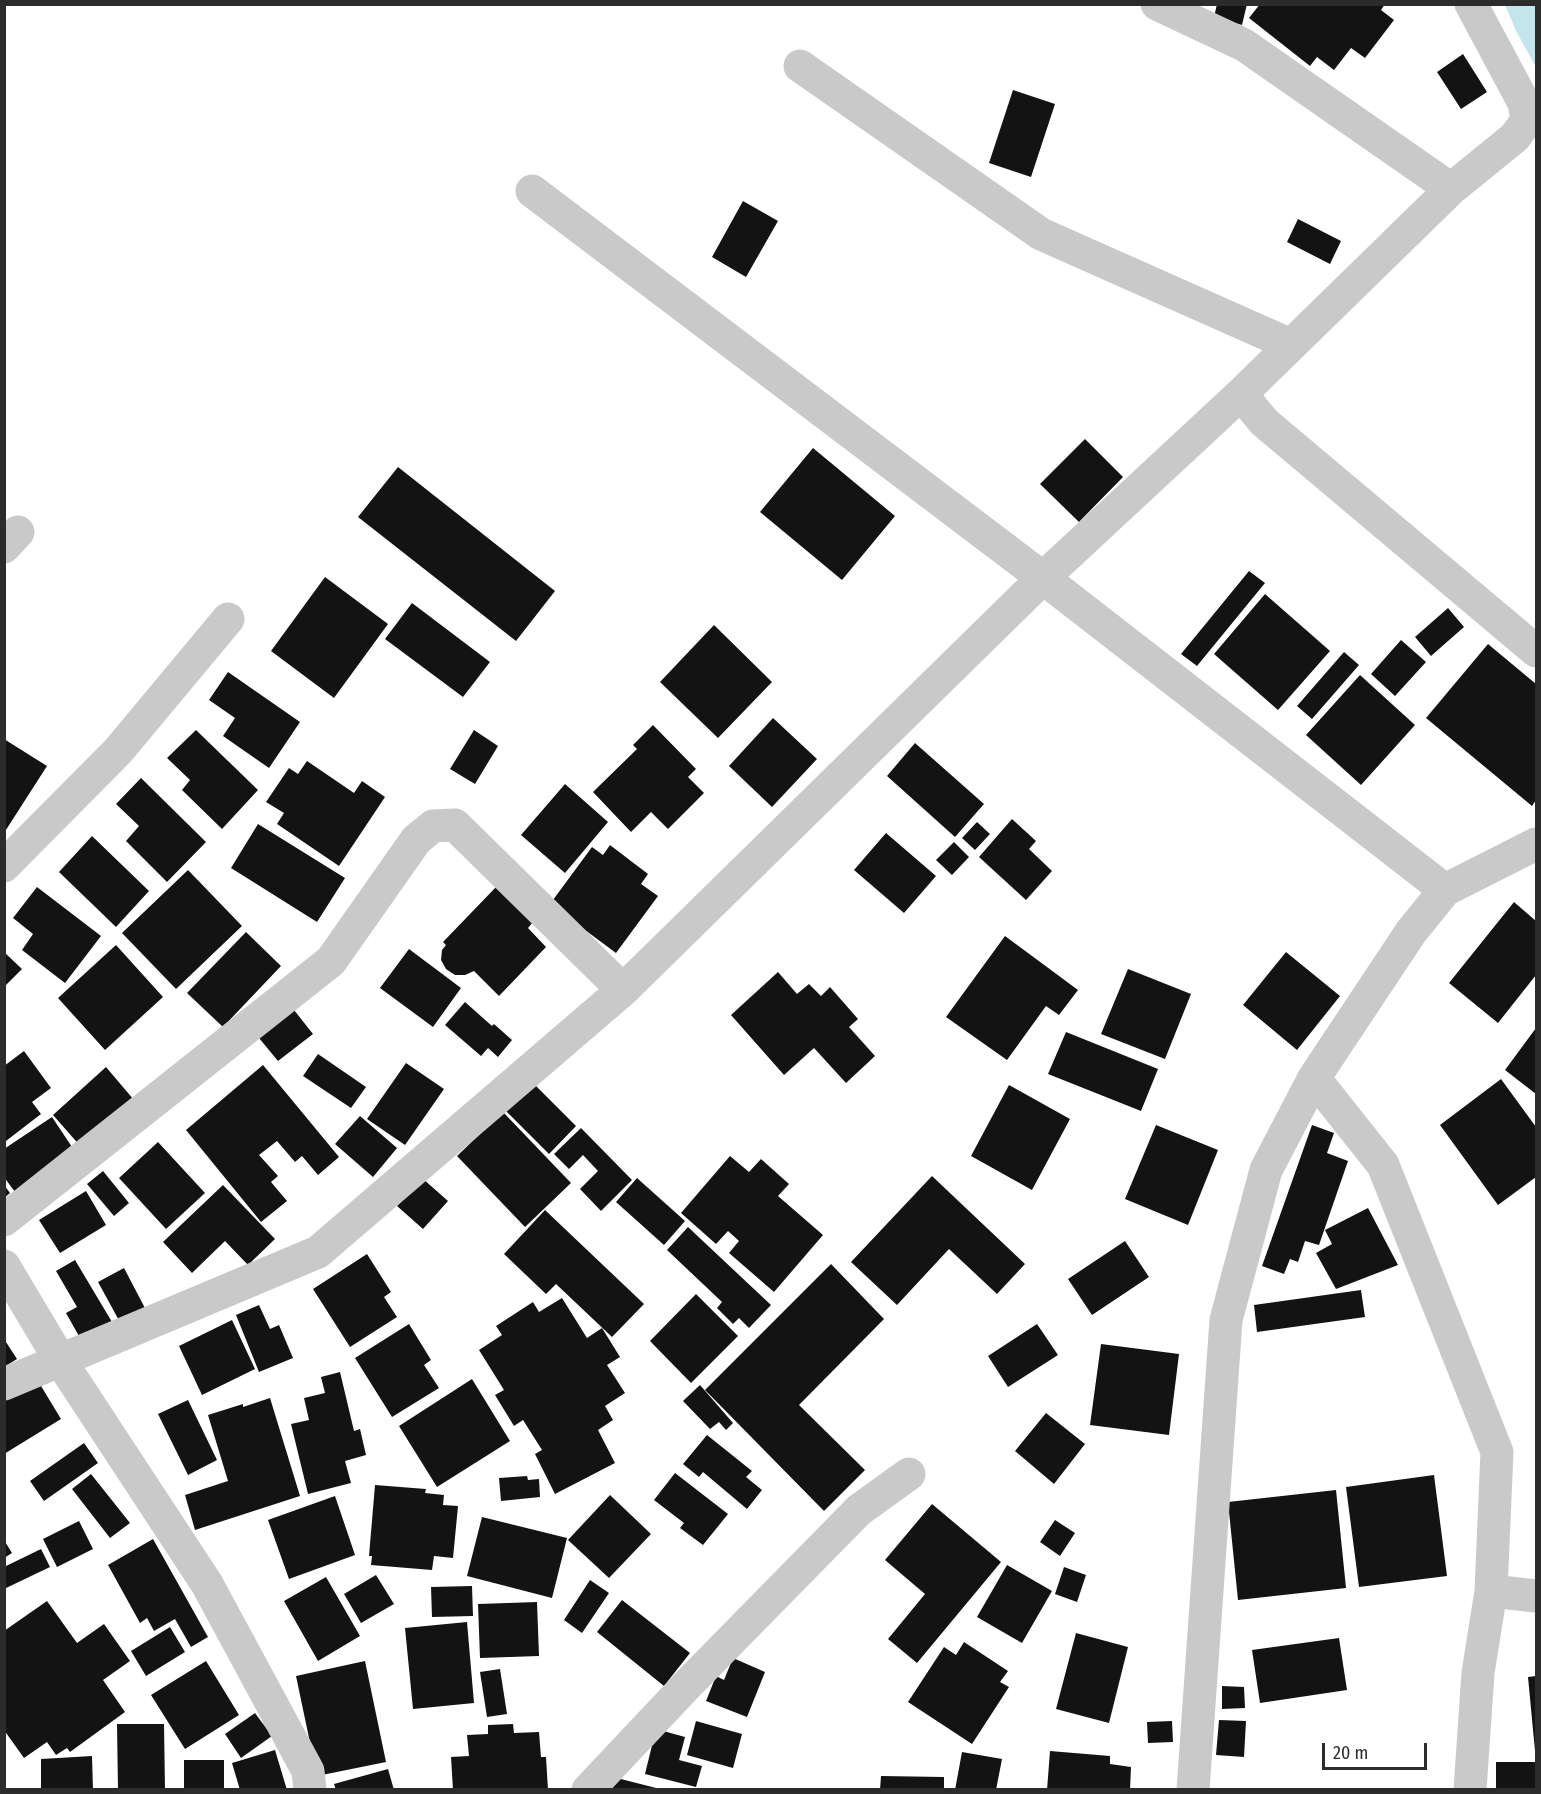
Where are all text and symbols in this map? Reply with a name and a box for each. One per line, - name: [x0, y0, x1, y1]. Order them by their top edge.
- scale bar: [1325, 1731, 1430, 1769]
- text: 20 m: [1333, 1742, 1368, 1764]

